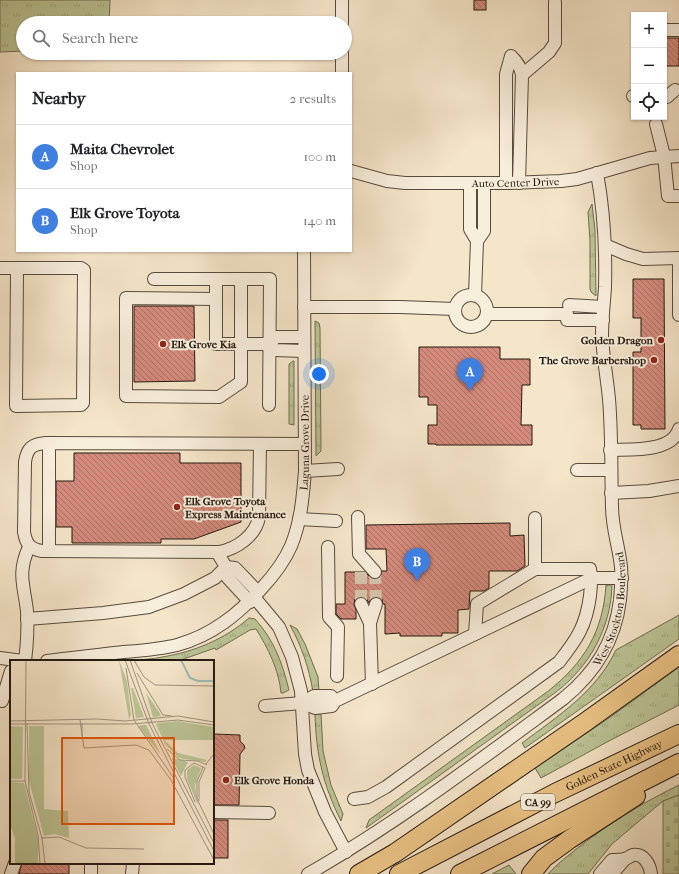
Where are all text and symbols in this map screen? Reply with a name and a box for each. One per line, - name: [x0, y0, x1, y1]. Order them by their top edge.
- map controls: [631, 12, 667, 120]
- button: +: [631, 12, 667, 48]
- search box: [16, 16, 352, 60]
- icon: search: [30, 27, 52, 49]
- text: Search here: [62, 29, 138, 47]
- button: −: [631, 48, 667, 84]
- button: locate: [631, 84, 667, 120]
- text: Nearby: [32, 88, 86, 108]
- text: 2 results: [290, 91, 336, 106]
- text: Maita Chevrolet: [70, 140, 174, 158]
- text: A: [41, 149, 49, 164]
- text: 100 m: [303, 149, 336, 164]
- text: Shop: [70, 158, 98, 173]
- street label: Auto Center Drive: [471, 175, 560, 190]
- text: Elk Grove Toyota: [70, 204, 180, 222]
- text: B: [41, 213, 49, 228]
- text: 140 m: [303, 213, 336, 228]
- text: Shop: [70, 222, 98, 237]
- place label: Golden Dragon: [581, 334, 654, 347]
- marker: Golden Dragon: [656, 335, 666, 345]
- place label: Elk Grove Kia: [171, 338, 237, 351]
- marker: Elk Grove Kia: [158, 339, 168, 349]
- place label: The Grove Barbershop: [538, 354, 646, 367]
- marker: The Grove Barbershop: [649, 355, 659, 365]
- pin: A: [457, 358, 483, 391]
- your location: [309, 364, 329, 384]
- street label: Laguna Grove Drive: [297, 394, 312, 491]
- place label: Elk Grove Toyota Express Maintenance: [185, 495, 287, 521]
- marker: Elk Grove Toyota Express Maintenance: [172, 502, 182, 512]
- pin: B: [404, 548, 430, 581]
- street label: West Stockton Boulevard: [590, 550, 628, 669]
- inset map: [10, 660, 214, 864]
- street label: Golden State Highway: [564, 736, 666, 794]
- place label: Elk Grove Honda: [234, 774, 315, 787]
- marker: Elk Grove Honda: [221, 775, 231, 785]
- road number: CA 99: [521, 794, 555, 810]

